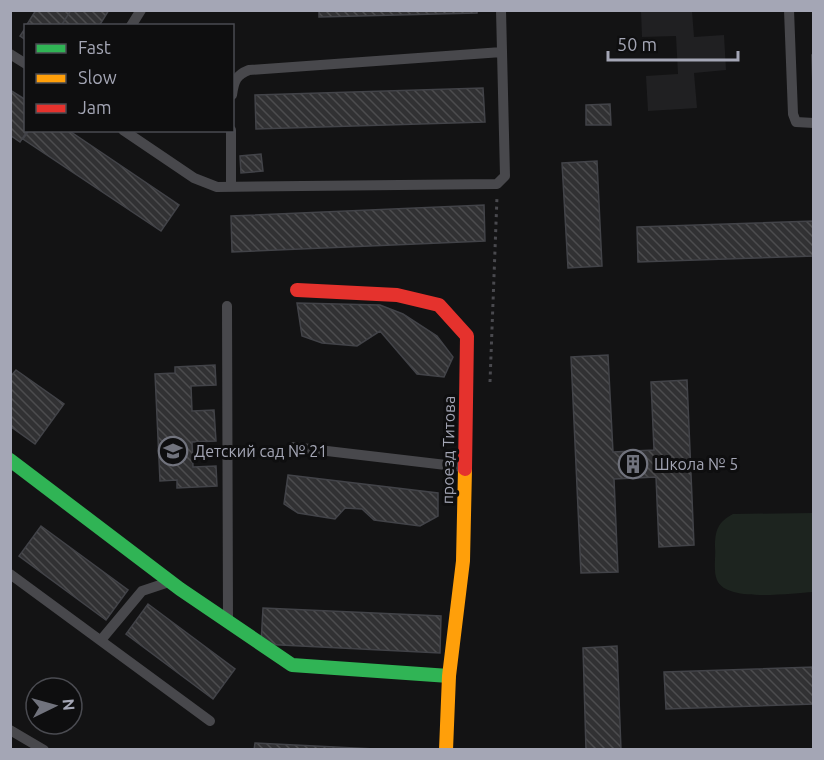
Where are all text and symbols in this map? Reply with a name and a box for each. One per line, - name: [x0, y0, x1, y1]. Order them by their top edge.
- legend: [24, 24, 234, 132]
- scale bar: [608, 24, 738, 62]
- text: 50 m: [617, 34, 657, 54]
- text: Fast: [78, 37, 111, 57]
- text: Slow: [78, 67, 117, 87]
- text: Jam: [78, 97, 112, 117]
- street label: проезд Титова: [438, 396, 458, 504]
- school or university icon: Детский сад № 21: [157, 435, 189, 467]
- place label: Детский сад № 21: [194, 442, 327, 460]
- building icon: Школа № 5: [617, 448, 649, 480]
- place label: Школа № 5: [654, 455, 738, 473]
- north arrow: [24, 676, 84, 736]
- text: N: [59, 698, 78, 711]

